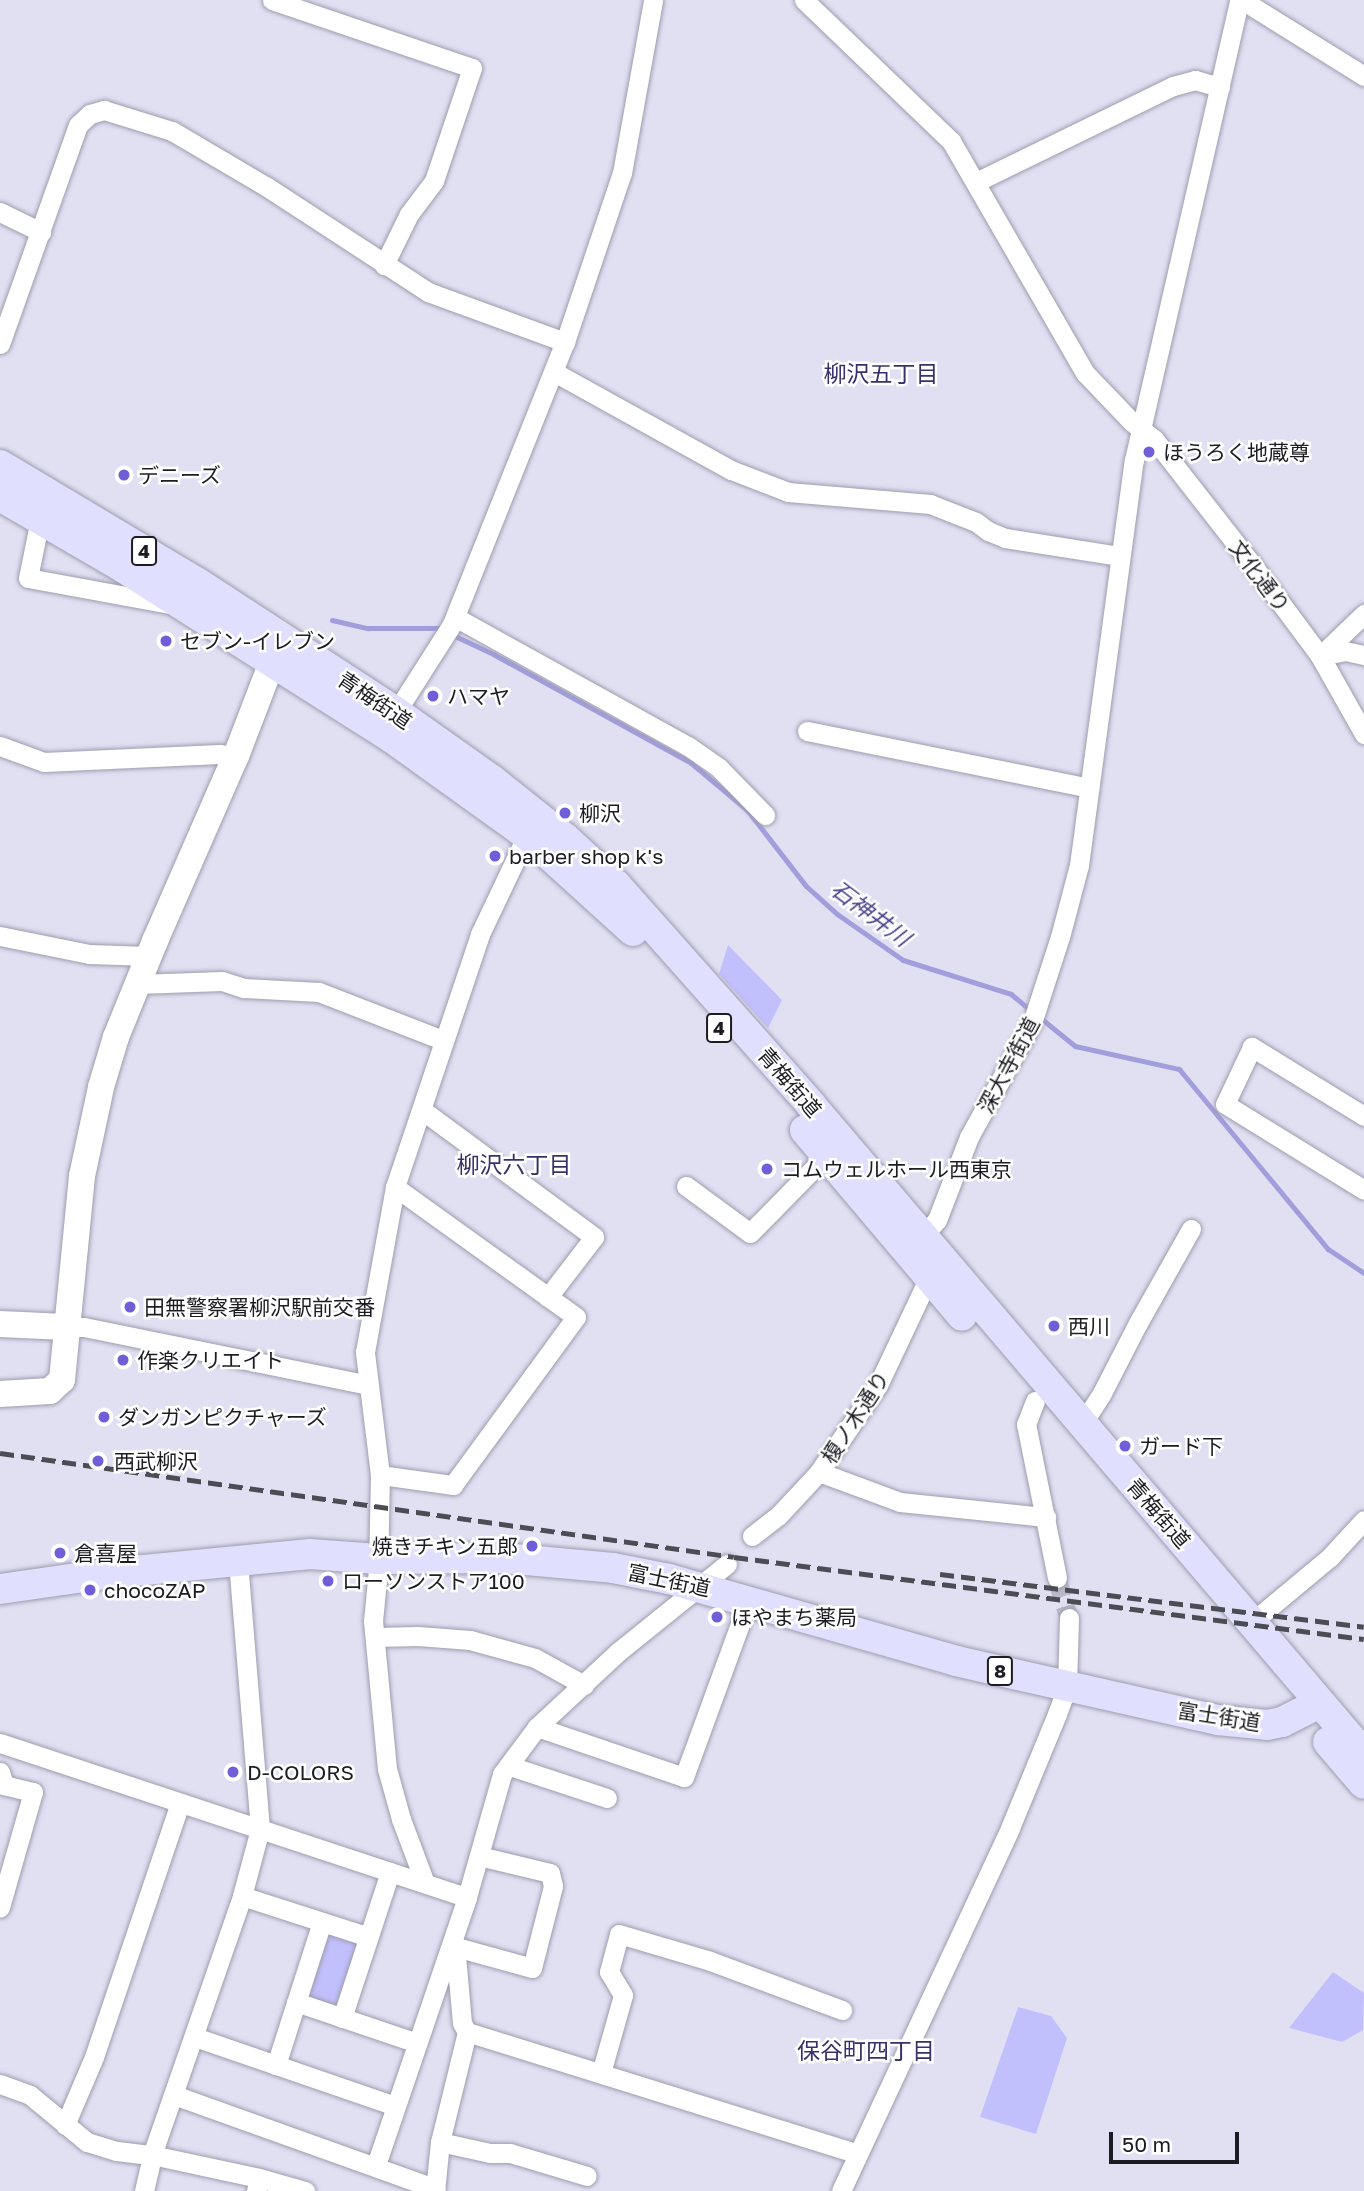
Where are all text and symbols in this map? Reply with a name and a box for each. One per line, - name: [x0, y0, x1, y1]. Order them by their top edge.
- district label: 柳沢五丁目: [824, 359, 938, 387]
- place label: ほうろく地蔵尊: [1163, 439, 1310, 465]
- marker: ほうろく地蔵尊: [1141, 444, 1157, 460]
- place label: デニーズ: [138, 462, 222, 488]
- marker: デニーズ: [116, 467, 132, 483]
- street label: 文化通り: [1225, 535, 1295, 617]
- road number: 4: [130, 536, 158, 566]
- place label: セブン-イレブン: [180, 628, 335, 654]
- marker: セブン-イレブン: [158, 633, 174, 649]
- street label: 青梅街道: [333, 666, 417, 734]
- place label: ハマヤ: [447, 683, 510, 709]
- marker: ハマヤ: [425, 688, 441, 704]
- place label: 柳沢: [579, 800, 621, 826]
- marker: 柳沢: [557, 805, 573, 821]
- place label: barber shop k's: [509, 843, 663, 869]
- marker: barber shop k's: [487, 848, 503, 864]
- water label: 石神井川: [826, 874, 916, 952]
- road number: 4: [705, 1012, 733, 1044]
- street label: 深大寺街道: [972, 1013, 1044, 1117]
- street label: 青梅街道: [753, 1042, 827, 1122]
- district label: 柳沢六丁目: [457, 1150, 571, 1178]
- place label: コムウェルホール西東京: [781, 1156, 1012, 1182]
- marker: コムウェルホール西東京: [759, 1161, 775, 1177]
- place label: 田無警察署柳沢駅前交番: [144, 1294, 375, 1320]
- marker: 田無警察署柳沢駅前交番: [122, 1299, 138, 1315]
- place label: 西川: [1068, 1313, 1110, 1339]
- marker: 西川: [1046, 1318, 1062, 1334]
- place label: 作楽クリエイト: [137, 1347, 284, 1373]
- marker: 作楽クリエイト: [115, 1352, 131, 1368]
- street label: 榎ノ木通り: [816, 1366, 894, 1468]
- place label: ダンガンピクチャーズ: [118, 1404, 328, 1430]
- marker: ダンガンピクチャーズ: [96, 1409, 112, 1425]
- place label: ガード下: [1139, 1433, 1223, 1459]
- marker: ガード下: [1117, 1438, 1133, 1454]
- place label: 西武柳沢: [114, 1448, 198, 1474]
- marker: 西武柳沢: [88, 1451, 108, 1471]
- street label: 青梅街道: [1122, 1473, 1196, 1553]
- place label: 焼きチキン五郎: [371, 1533, 518, 1559]
- marker: 焼きチキン五郎: [524, 1538, 540, 1554]
- place label: 倉喜屋: [74, 1540, 137, 1566]
- marker: 倉喜屋: [52, 1545, 68, 1561]
- street label: 富士街道: [625, 1559, 713, 1601]
- place label: ローソンストア100: [342, 1568, 525, 1594]
- marker: ローソンストア100: [320, 1573, 336, 1589]
- place label: chocoZAP: [104, 1577, 205, 1603]
- marker: chocoZAP: [82, 1582, 98, 1598]
- place label: ほやまち薬局: [731, 1604, 857, 1630]
- marker: ほやまち薬局: [709, 1609, 725, 1625]
- road number: 8: [986, 1656, 1014, 1686]
- street label: 富士街道: [1176, 1697, 1262, 1735]
- place label: D-COLORS: [247, 1759, 354, 1785]
- marker: D-COLORS: [225, 1764, 241, 1780]
- district label: 保谷町四丁目: [797, 2036, 935, 2064]
- scale bar: [1112, 2118, 1242, 2162]
- text: 50 m: [1122, 2131, 1171, 2157]

